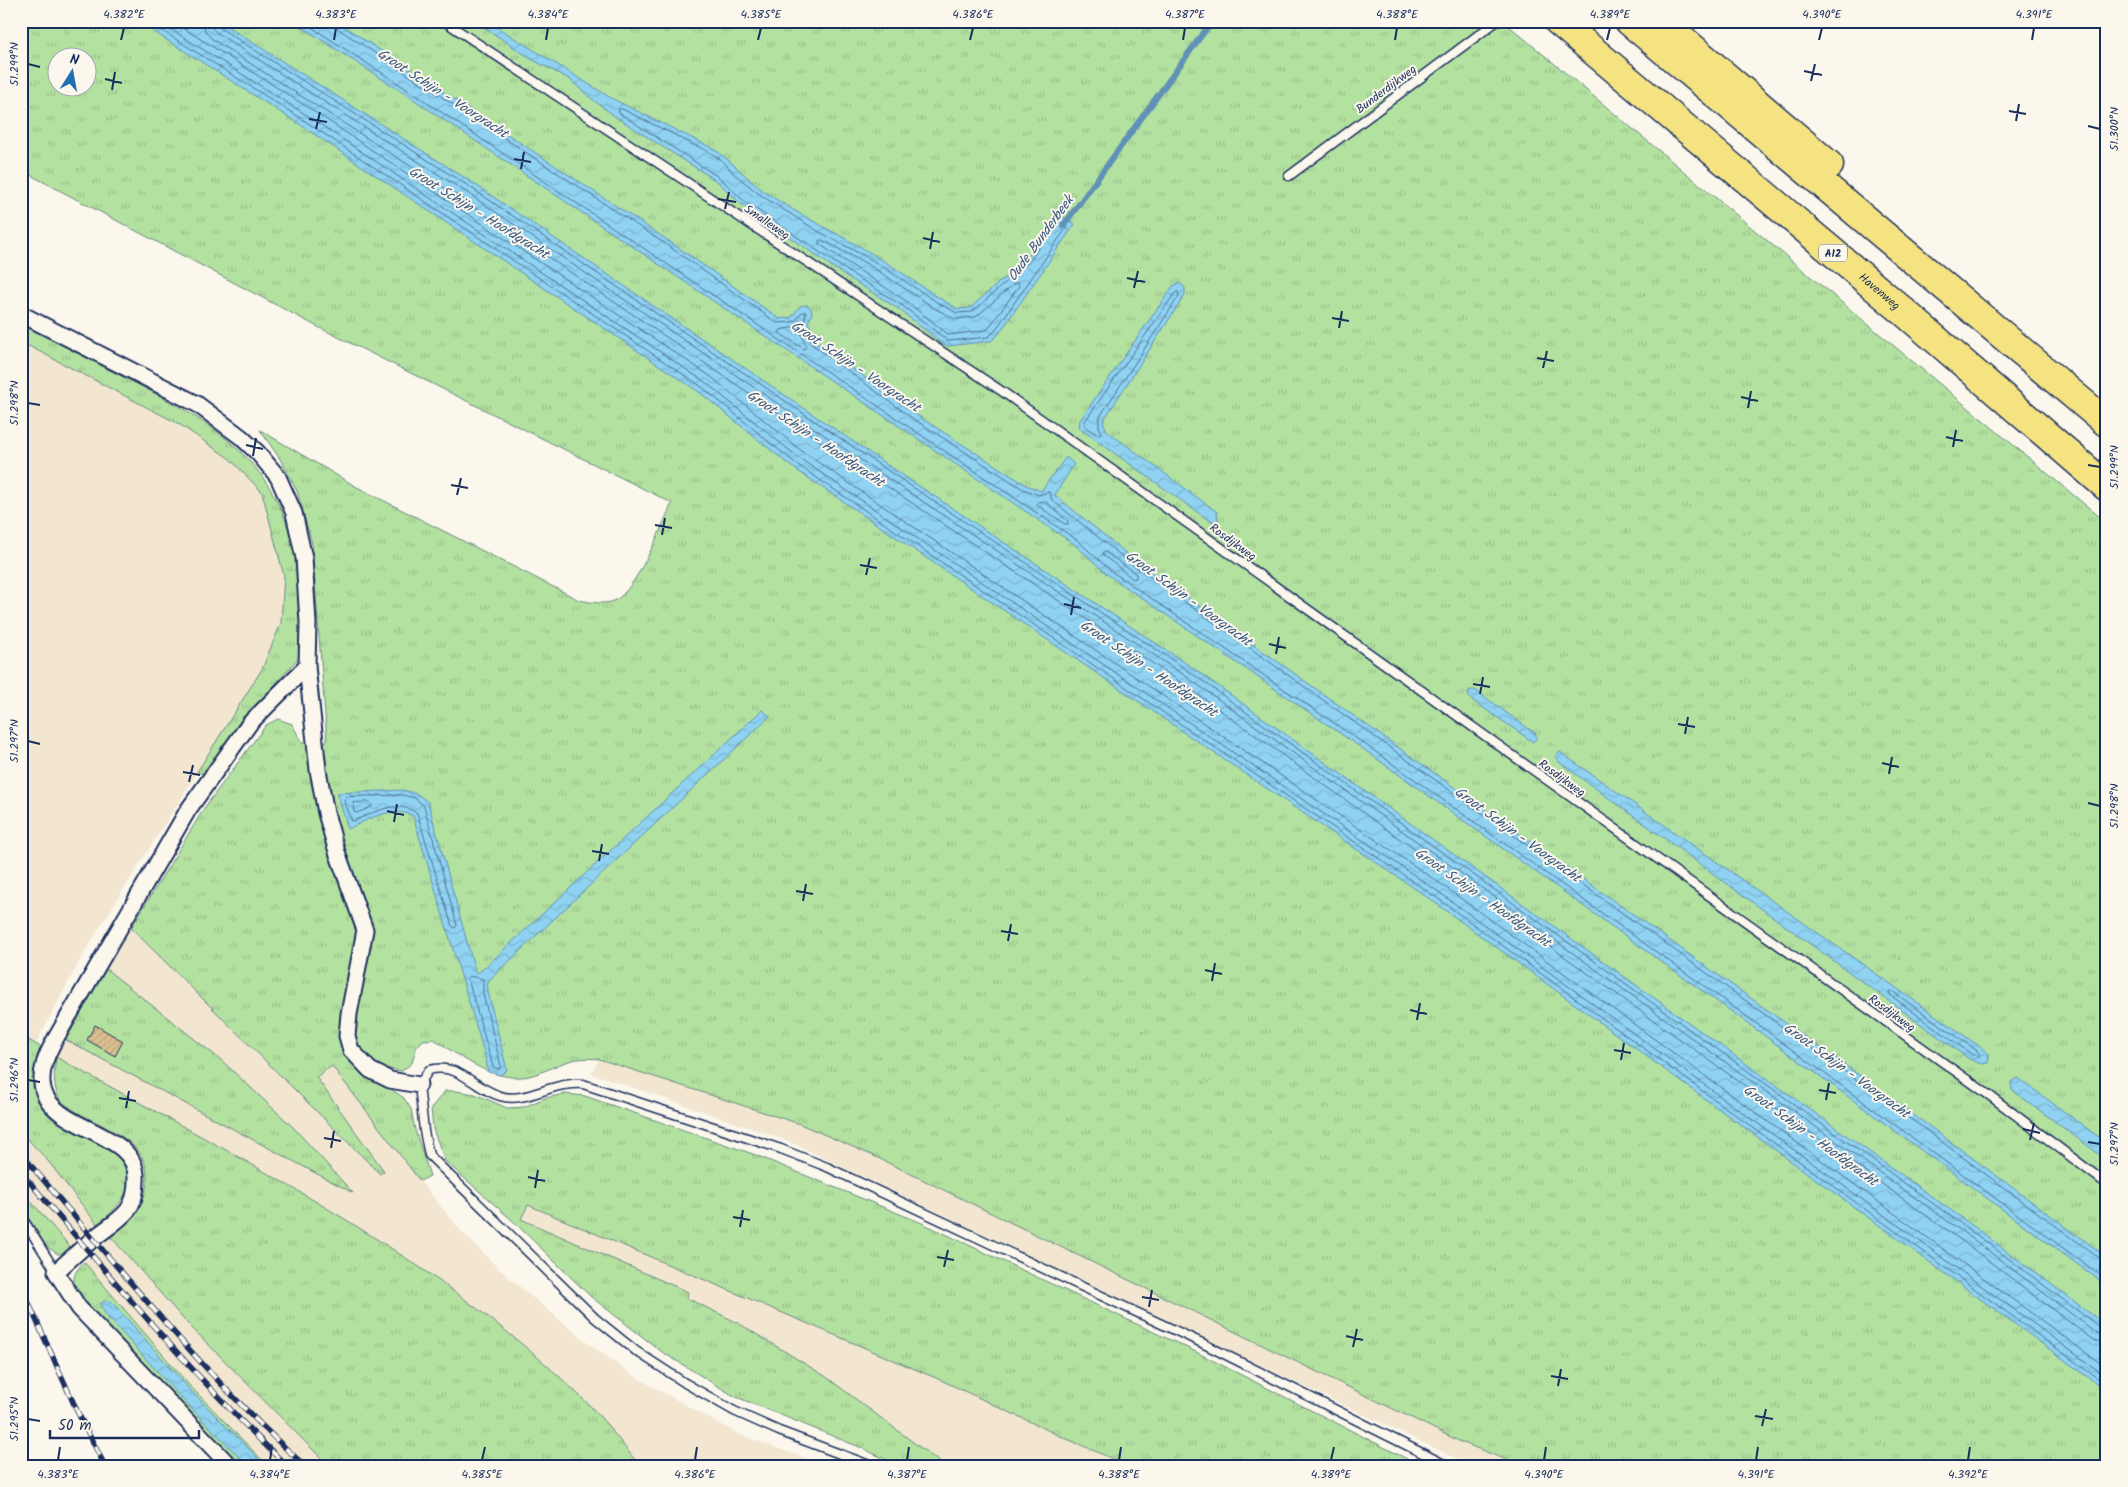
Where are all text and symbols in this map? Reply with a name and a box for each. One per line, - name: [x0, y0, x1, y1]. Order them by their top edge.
- text: 4.382°E: [103, 5, 146, 24]
- text: 4.383°E: [315, 5, 358, 24]
- text: 4.384°E: [527, 5, 570, 24]
- text: 4.385°E: [740, 5, 783, 24]
- text: 4.386°E: [952, 5, 995, 24]
- text: 4.387°E: [1165, 5, 1206, 24]
- text: 4.388°E: [1376, 5, 1419, 24]
- text: 4.389°E: [1590, 5, 1631, 24]
- text: 4.390°E: [1802, 5, 1843, 24]
- text: 4.391°E: [2015, 5, 2053, 24]
- text: 51.299°N: [5, 42, 24, 86]
- water label: Groot Schijn - Voorgracht: [373, 43, 514, 146]
- north arrow: [48, 48, 98, 98]
- text: N: [68, 49, 81, 72]
- street label: Bunderdijkweg: [1352, 60, 1421, 119]
- text: 51.300°N: [2105, 107, 2124, 151]
- water label: Groot Schijn - Hoofdgracht: [404, 161, 555, 266]
- water label: Oude Bunderbeek: [1002, 189, 1081, 286]
- street label: Smalleweg: [740, 200, 794, 245]
- road number: A12: [1819, 244, 1847, 262]
- street label: Havenweg: [1854, 268, 1905, 315]
- water label: Groot Schijn - Voorgracht: [786, 315, 927, 420]
- text: 51.298°N: [5, 380, 24, 426]
- water label: Groot Schijn - Hoofdgracht: [742, 385, 891, 495]
- text: 51.299°N: [2105, 445, 2124, 489]
- street label: Rosdijkweg: [1205, 519, 1260, 566]
- water label: Groot Schijn - Voorgracht: [1121, 545, 1258, 654]
- water label: Groot Schijn - Hoofdgracht: [1075, 615, 1224, 725]
- text: 51.297°N: [5, 719, 24, 763]
- street label: Rosdijkweg: [1534, 755, 1589, 802]
- water label: Groot Schijn - Voorgracht: [1450, 781, 1587, 890]
- text: 51.298°N: [2105, 783, 2124, 829]
- water label: Groot Schijn - Hoofdgracht: [1410, 843, 1557, 955]
- street label: Rosdijkweg: [1864, 990, 1919, 1037]
- water label: Groot Schijn - Voorgracht: [1779, 1017, 1916, 1126]
- text: 51.296°N: [5, 1058, 24, 1102]
- water label: Groot Schijn - Hoofdgracht: [1739, 1079, 1884, 1194]
- text: 51.297°N: [2105, 1122, 2124, 1166]
- text: 51.295°N: [5, 1397, 24, 1441]
- scale bar: [50, 1407, 199, 1439]
- text: 50 m: [58, 1414, 92, 1438]
- text: 4.383°E: [37, 1465, 80, 1484]
- text: 4.384°E: [249, 1465, 292, 1484]
- text: 4.385°E: [461, 1465, 504, 1484]
- text: 4.386°E: [674, 1465, 717, 1484]
- text: 4.387°E: [887, 1465, 928, 1484]
- text: 4.388°E: [1098, 1465, 1141, 1484]
- text: 4.389°E: [1311, 1465, 1352, 1484]
- text: 4.390°E: [1524, 1465, 1565, 1484]
- text: 4.391°E: [1737, 1465, 1775, 1484]
- text: 4.392°E: [1948, 1465, 1989, 1484]

